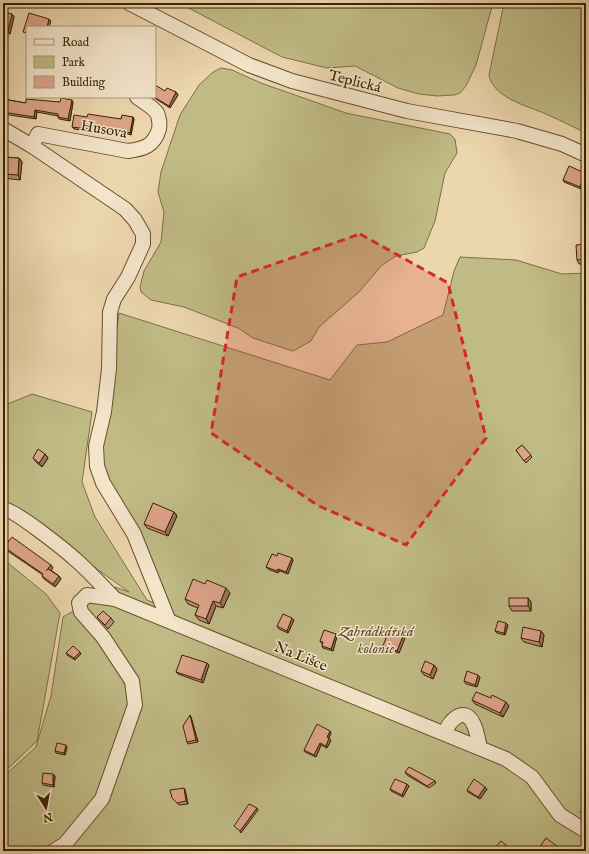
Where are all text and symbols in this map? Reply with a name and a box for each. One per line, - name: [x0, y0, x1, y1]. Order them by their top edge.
- legend: [26, 26, 156, 98]
- text: Road: [62, 35, 90, 50]
- text: Park: [62, 55, 85, 70]
- street label: Teplická: [327, 66, 384, 97]
- text: Building: [62, 75, 106, 90]
- street label: Husova: [79, 116, 129, 143]
- park label: Zahrádkářská kolonie: [337, 622, 415, 658]
- street label: Na Lišce: [271, 637, 330, 676]
- north arrow: [26, 788, 66, 828]
- text: N: [41, 809, 55, 825]

